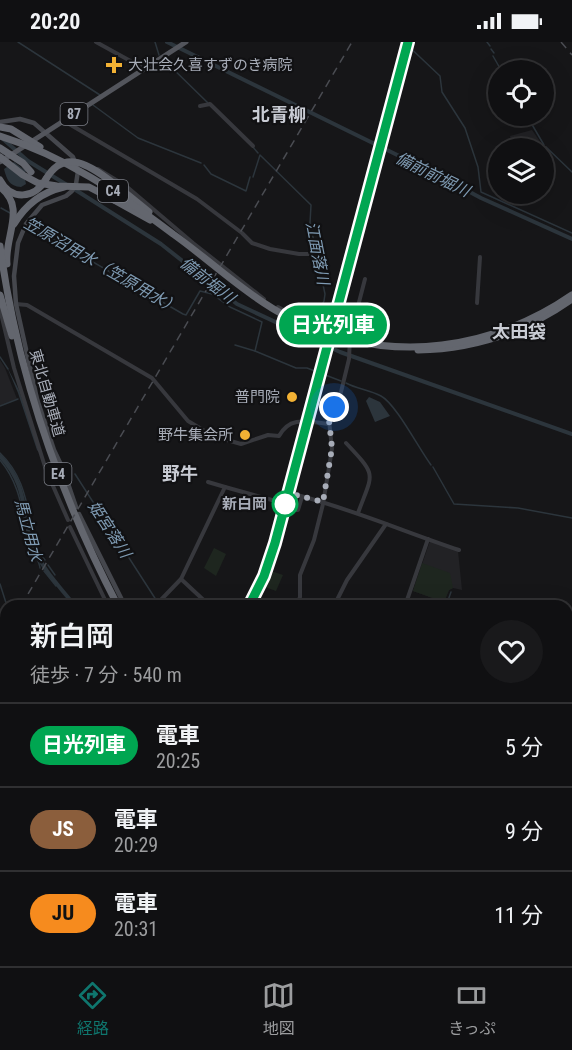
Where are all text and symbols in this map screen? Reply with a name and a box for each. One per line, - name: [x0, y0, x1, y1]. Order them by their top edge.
- text: 20:20: [30, 9, 81, 34]
- marker: 大壮会久喜すずのき病院: [105, 56, 123, 74]
- place label: 大壮会久喜すずのき病院: [128, 56, 293, 74]
- map controls: [488, 60, 554, 204]
- button: locate: [488, 60, 554, 126]
- road number: 87: [60, 103, 88, 125]
- district label: 北青柳: [252, 104, 306, 125]
- button: layers: [488, 138, 554, 204]
- water label: 備前前堀川: [393, 148, 475, 201]
- road number: C4: [98, 180, 128, 202]
- water label: 笠原沼用水（笠原用水）: [21, 213, 183, 318]
- water label: 江面落川: [302, 220, 333, 288]
- water label: 備前堀川: [177, 253, 240, 309]
- line badge: 日光列車: [291, 306, 375, 344]
- text: 日光列車: [291, 313, 375, 337]
- district label: 太田袋: [492, 321, 546, 342]
- street label: 東北自動車道: [26, 347, 68, 439]
- place label: 普門院: [235, 388, 280, 406]
- marker: 普門院: [285, 390, 299, 404]
- your location: [319, 392, 349, 422]
- place label: 野牛集会所: [158, 426, 233, 444]
- marker: 野牛集会所: [238, 428, 252, 442]
- road number: E4: [44, 463, 72, 485]
- district label: 野牛: [162, 463, 198, 484]
- marker: 新白岡: [272, 491, 298, 517]
- place label: 新白岡: [222, 495, 267, 513]
- water label: 馬立用水: [11, 497, 46, 565]
- water label: 姫宮落川: [84, 497, 136, 563]
- text: 新白岡: [30, 620, 114, 653]
- button: heart: [480, 620, 543, 683]
- text: 徒歩 · 7 分 · 540 m: [30, 663, 182, 687]
- text: 電車: [156, 723, 200, 748]
- text: 日光列車: [42, 733, 126, 757]
- text: 5 分: [505, 735, 543, 760]
- text: 20:25: [156, 749, 200, 773]
- text: 電車: [114, 807, 158, 832]
- text: JS: [52, 817, 74, 841]
- text: 9 分: [505, 819, 543, 844]
- text: 20:29: [114, 833, 158, 857]
- text: 電車: [114, 891, 158, 916]
- text: JU: [52, 901, 74, 925]
- text: 11 分: [494, 903, 543, 928]
- text: 20:31: [114, 917, 158, 941]
- tab: 経路: [76, 979, 109, 1039]
- tab: 地図: [262, 979, 295, 1039]
- tab: きっぷ: [448, 979, 496, 1039]

